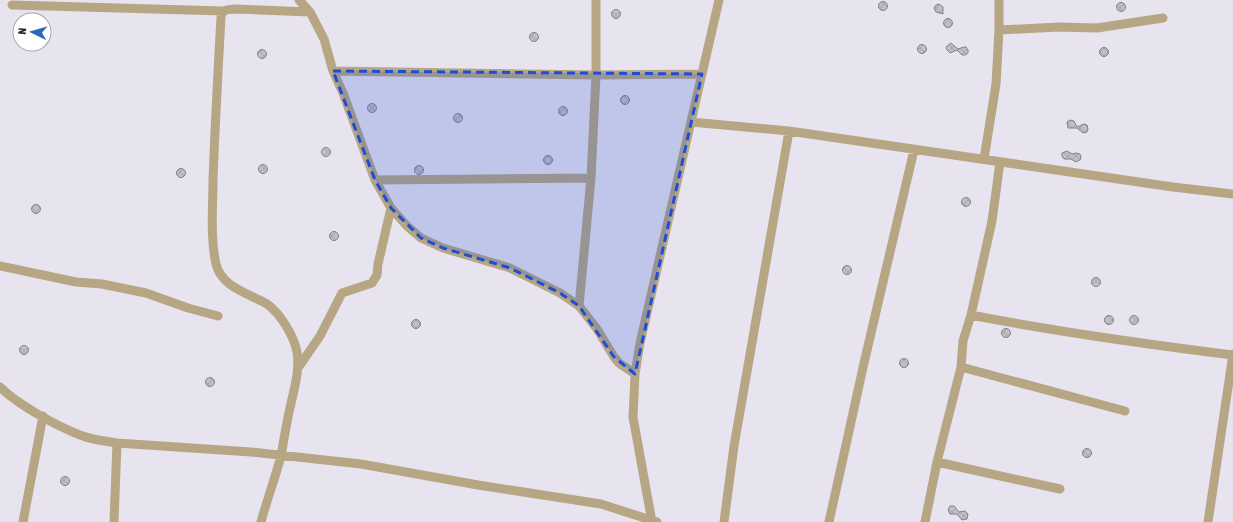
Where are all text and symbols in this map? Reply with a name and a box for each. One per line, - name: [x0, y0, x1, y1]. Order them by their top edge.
- north arrow: [12, 12, 52, 52]
- text: N: [16, 27, 28, 35]

